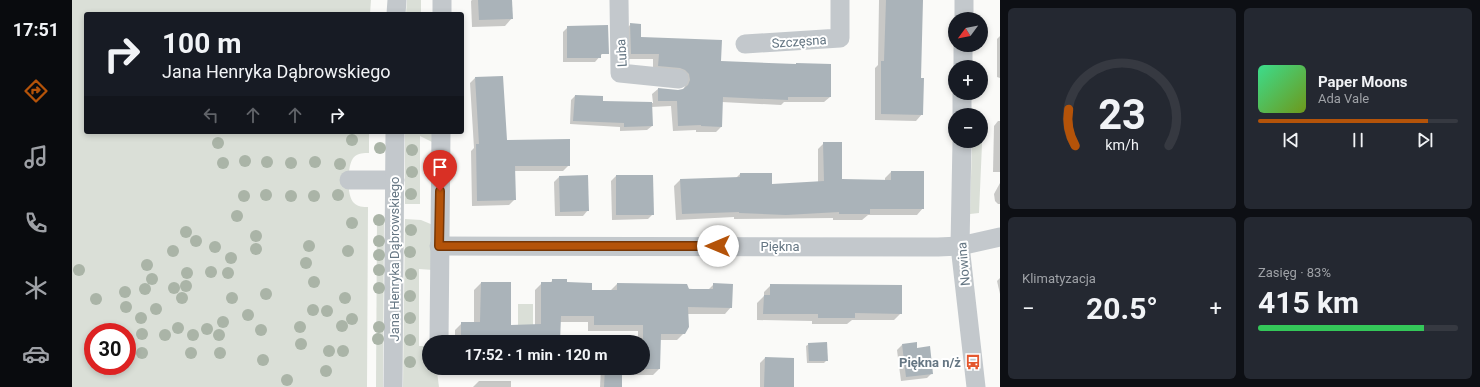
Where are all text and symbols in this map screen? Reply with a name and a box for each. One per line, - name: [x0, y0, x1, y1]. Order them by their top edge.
- north arrow: [948, 12, 988, 52]
- map controls: [948, 12, 988, 148]
- text: 17:51: [13, 19, 59, 40]
- text: 100 m: [162, 27, 241, 60]
- icon: right: [96, 28, 148, 80]
- street label: Szczęsna: [771, 32, 827, 51]
- street label: Luba: [613, 38, 630, 67]
- button: +: [948, 60, 988, 100]
- text: Jana Henryka Dąbrowskiego: [162, 61, 391, 82]
- text: Paper Moons: [1318, 73, 1408, 91]
- icon: directions: [22, 77, 50, 105]
- text: 23: [1098, 90, 1146, 139]
- text: Ada Vale: [1318, 91, 1369, 106]
- icon: left: [200, 104, 222, 126]
- icon: ahead: [242, 104, 264, 126]
- icon: ahead: [284, 104, 306, 126]
- icon: right: [326, 104, 348, 126]
- button: −: [948, 108, 988, 148]
- icon: previous: [1280, 129, 1302, 151]
- icon: pause: [1347, 129, 1369, 151]
- icon: next: [1414, 129, 1436, 151]
- text: km/h: [1105, 137, 1139, 153]
- icon: music: [22, 143, 50, 171]
- pin: [423, 150, 457, 191]
- icon: arrive: [429, 156, 451, 178]
- street label: Jana Henryka Dąbrowskiego: [387, 176, 402, 342]
- icon: phone: [22, 209, 50, 237]
- position arrow: [697, 225, 739, 267]
- street label: Piękna: [760, 239, 800, 254]
- street label: Nowina: [954, 241, 973, 286]
- text: Zasięg · 83%: [1258, 265, 1331, 280]
- text: Klimatyzacja: [1022, 271, 1096, 286]
- icon: climate: [22, 274, 50, 302]
- text: 415 km: [1258, 285, 1359, 320]
- text: 20.5°: [1086, 291, 1158, 326]
- text: −: [1022, 296, 1035, 321]
- text: +: [1210, 296, 1222, 321]
- speed limit sign: 30: [84, 323, 136, 375]
- icon: car: [22, 340, 50, 368]
- text: 17:52 · 1 min · 120 m: [465, 346, 607, 364]
- bus stop icon: Piękna n/ż: [964, 353, 982, 371]
- place label: Piękna n/ż: [899, 355, 961, 370]

